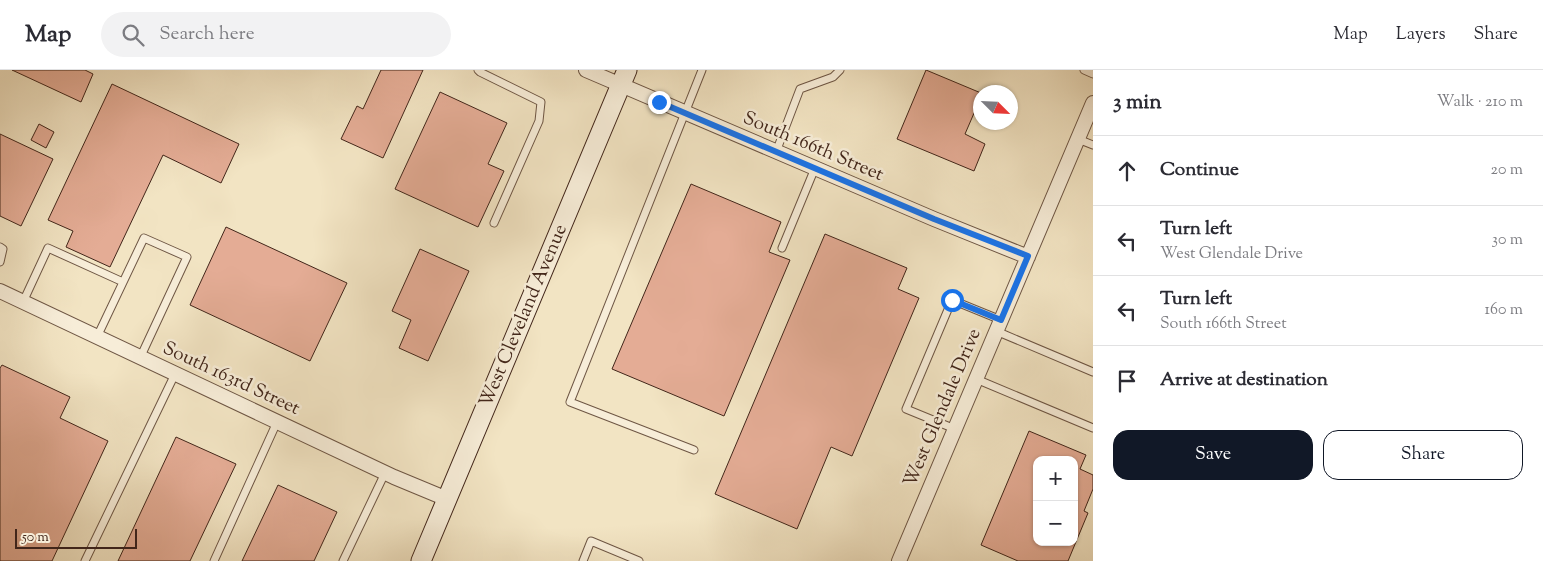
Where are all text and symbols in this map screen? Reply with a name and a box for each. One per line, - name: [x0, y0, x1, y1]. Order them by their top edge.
- search box: [101, 12, 451, 57]
- text: Map: [25, 18, 71, 52]
- icon: search: [119, 21, 147, 49]
- text: Search here: [159, 21, 255, 48]
- text: Map: [1333, 22, 1368, 48]
- text: Layers: [1396, 22, 1446, 48]
- text: Share: [1474, 22, 1518, 48]
- north arrow: [973, 85, 1018, 130]
- text: 3 min: [1113, 88, 1162, 118]
- route end: [648, 91, 671, 114]
- text: Walk · 210 m: [1437, 91, 1523, 114]
- street label: South 166th Street: [739, 105, 888, 189]
- icon: ahead: [1113, 157, 1141, 185]
- text: Continue: [1160, 157, 1239, 184]
- text: 20 m: [1490, 159, 1523, 182]
- text: Turn left: [1160, 216, 1232, 243]
- street label: West Cleveland Avenue: [473, 220, 575, 412]
- icon: left: [1113, 227, 1141, 255]
- text: 30 m: [1492, 229, 1523, 252]
- text: West Glendale Drive: [1160, 243, 1303, 266]
- text: Turn left: [1160, 286, 1232, 313]
- route start: [941, 289, 964, 312]
- icon: left: [1113, 297, 1141, 325]
- text: 160 m: [1485, 299, 1523, 322]
- text: South 166th Street: [1160, 313, 1287, 336]
- street label: West Glendale Drive: [897, 324, 989, 491]
- street label: South 163rd Street: [158, 335, 305, 423]
- icon: arrive: [1113, 367, 1141, 395]
- text: Arrive at destination: [1160, 367, 1328, 394]
- button: Save: [1113, 430, 1313, 480]
- button: Share: [1323, 430, 1523, 480]
- map controls: [1033, 456, 1078, 546]
- button: +: [1033, 456, 1078, 501]
- button: −: [1033, 501, 1078, 546]
- scale bar: [15, 526, 138, 549]
- text: 50 m: [22, 528, 49, 548]

